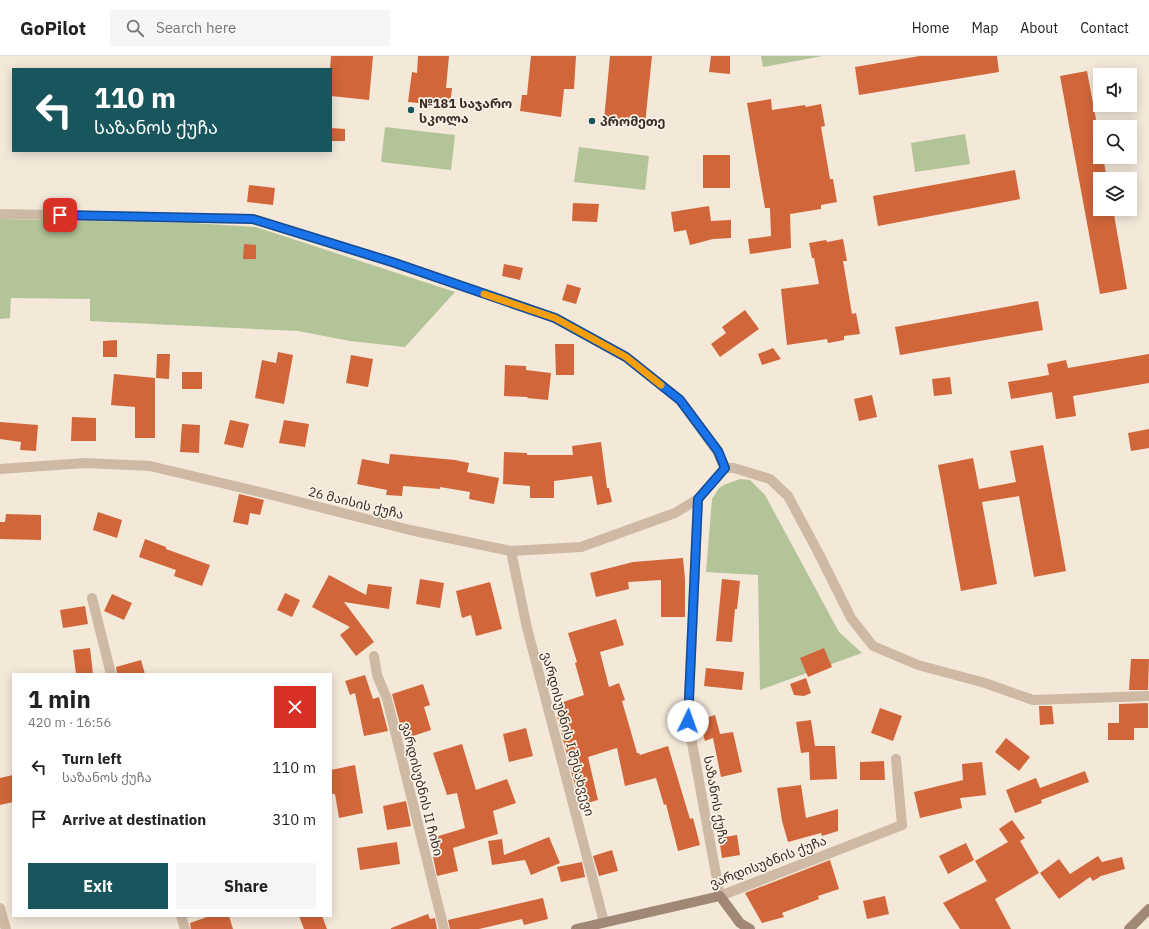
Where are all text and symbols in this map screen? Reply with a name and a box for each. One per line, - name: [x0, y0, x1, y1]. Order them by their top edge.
- search box: [110, 10, 390, 46]
- text: GoPilot: [20, 16, 86, 40]
- icon: search: [124, 17, 146, 39]
- text: Search here: [156, 18, 236, 37]
- text: Home: [912, 19, 949, 37]
- text: Map: [971, 19, 998, 37]
- text: About: [1020, 19, 1058, 37]
- text: Contact: [1080, 19, 1129, 37]
- map controls: [1093, 68, 1137, 216]
- button: sound: [1093, 68, 1137, 112]
- text: 110 m: [94, 79, 176, 116]
- icon: left: [28, 84, 80, 136]
- place label: №181 საჯარო სკოლა: [419, 95, 512, 127]
- marker: №181 საჯარო სკოლა: [406, 105, 416, 115]
- place label: პრომეთე: [600, 113, 665, 130]
- text: საზანოს ქუჩა: [94, 116, 218, 139]
- marker: პრომეთე: [587, 116, 597, 126]
- button: search: [1093, 120, 1137, 164]
- button: layers: [1093, 172, 1137, 216]
- pin: [43, 198, 77, 232]
- icon: arrive: [49, 204, 71, 226]
- street label: 26 მაისის ქუჩა: [307, 483, 405, 523]
- street label: ვარდისუბნის I შესახვევი: [538, 650, 598, 818]
- text: 1 min: [28, 683, 91, 715]
- button: close: [274, 686, 316, 728]
- position arrow: [667, 700, 709, 742]
- text: 420 m · 16:56: [28, 714, 111, 731]
- street label: ვარდისუბნის II ჩიხი: [397, 720, 447, 858]
- text: Turn left: [62, 749, 122, 768]
- street label: საზანოს ქუჩა: [700, 754, 732, 846]
- icon: left: [28, 756, 50, 778]
- text: 110 m: [272, 758, 316, 777]
- text: საზანოს ქუჩა: [62, 769, 152, 786]
- icon: arrive: [28, 808, 50, 830]
- text: Arrive at destination: [62, 810, 206, 829]
- text: 310 m: [272, 810, 316, 829]
- street label: ვარდისუბნის ქუჩა: [707, 832, 829, 892]
- button: Exit: [28, 863, 168, 909]
- button: Share: [176, 863, 316, 909]

